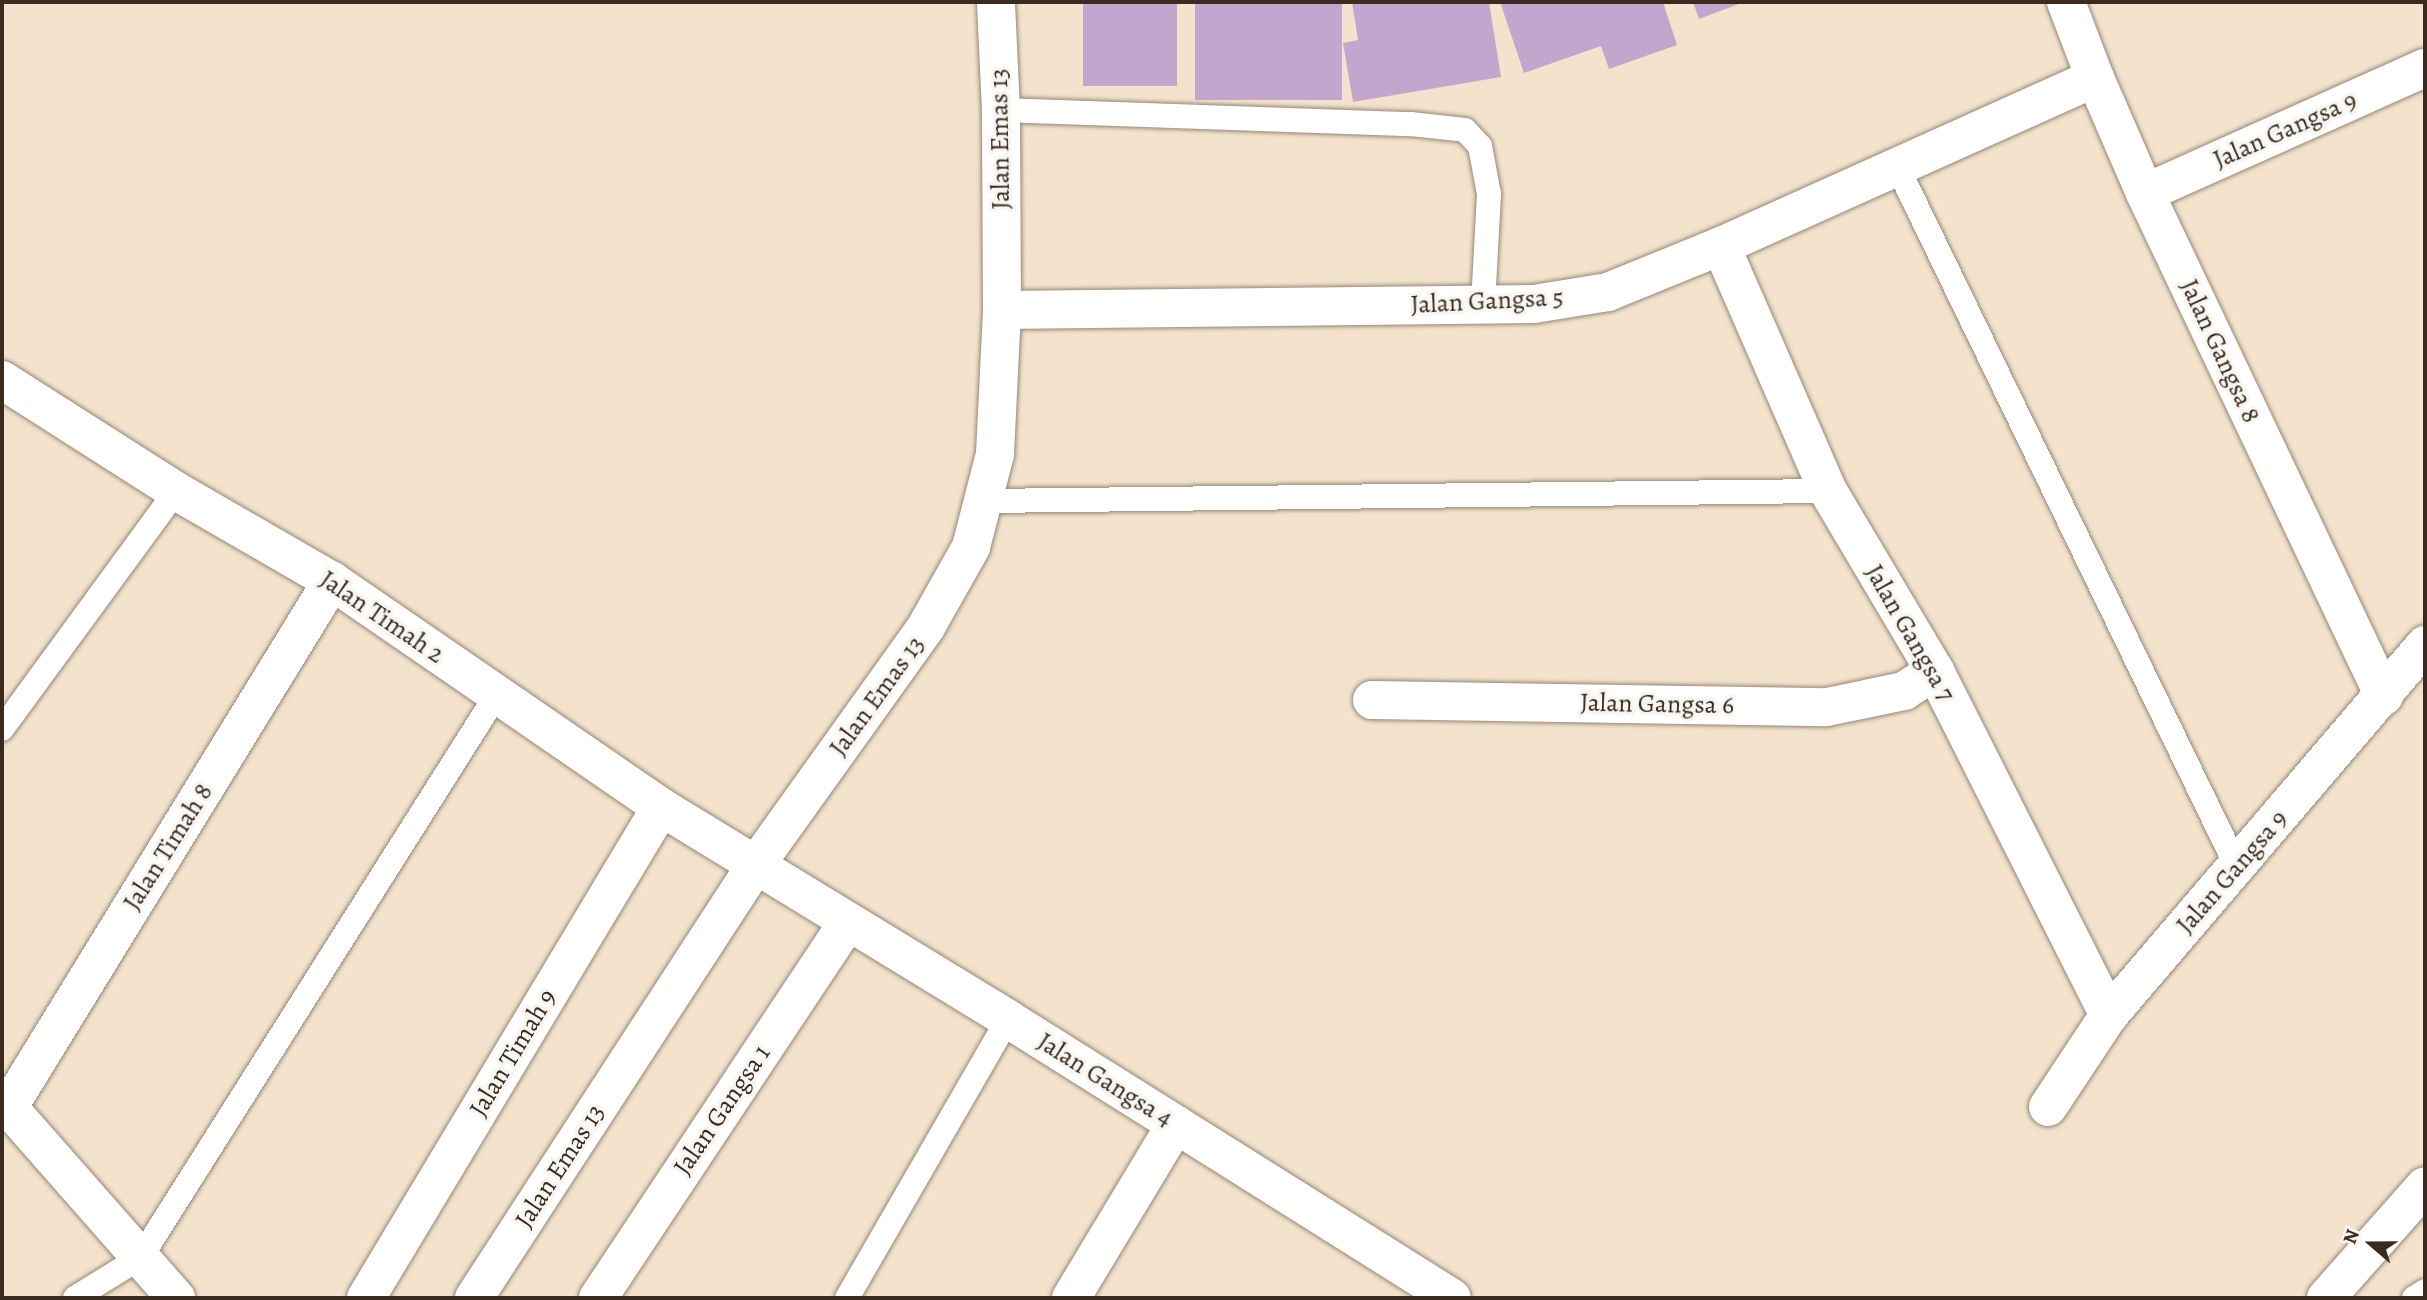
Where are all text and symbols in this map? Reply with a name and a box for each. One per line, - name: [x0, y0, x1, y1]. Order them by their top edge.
- street label: Jalan Emas 13: [983, 68, 1017, 210]
- street label: Jalan Gangsa 9: [2208, 84, 2362, 176]
- street label: Jalan Gangsa 8: [2173, 274, 2267, 428]
- street label: Jalan Gangsa 5: [1410, 281, 1564, 321]
- street label: Jalan Gangsa 7: [1858, 559, 1962, 707]
- street label: Jalan Timah 2: [314, 564, 450, 670]
- street label: Jalan Emas 13: [823, 630, 931, 762]
- street label: Jalan Gangsa 6: [1580, 687, 1734, 721]
- street label: Jalan Timah 8: [117, 778, 219, 916]
- street label: Jalan Gangsa 9: [2170, 804, 2294, 940]
- street label: Jalan Timah 9: [463, 984, 563, 1122]
- street label: Jalan Gangsa 4: [1032, 1026, 1178, 1134]
- street label: Jalan Gangsa 1: [667, 1039, 777, 1181]
- street label: Jalan Emas 13: [508, 1098, 612, 1234]
- north arrow: [2336, 1209, 2406, 1279]
- text: N: [2337, 1226, 2366, 1248]

